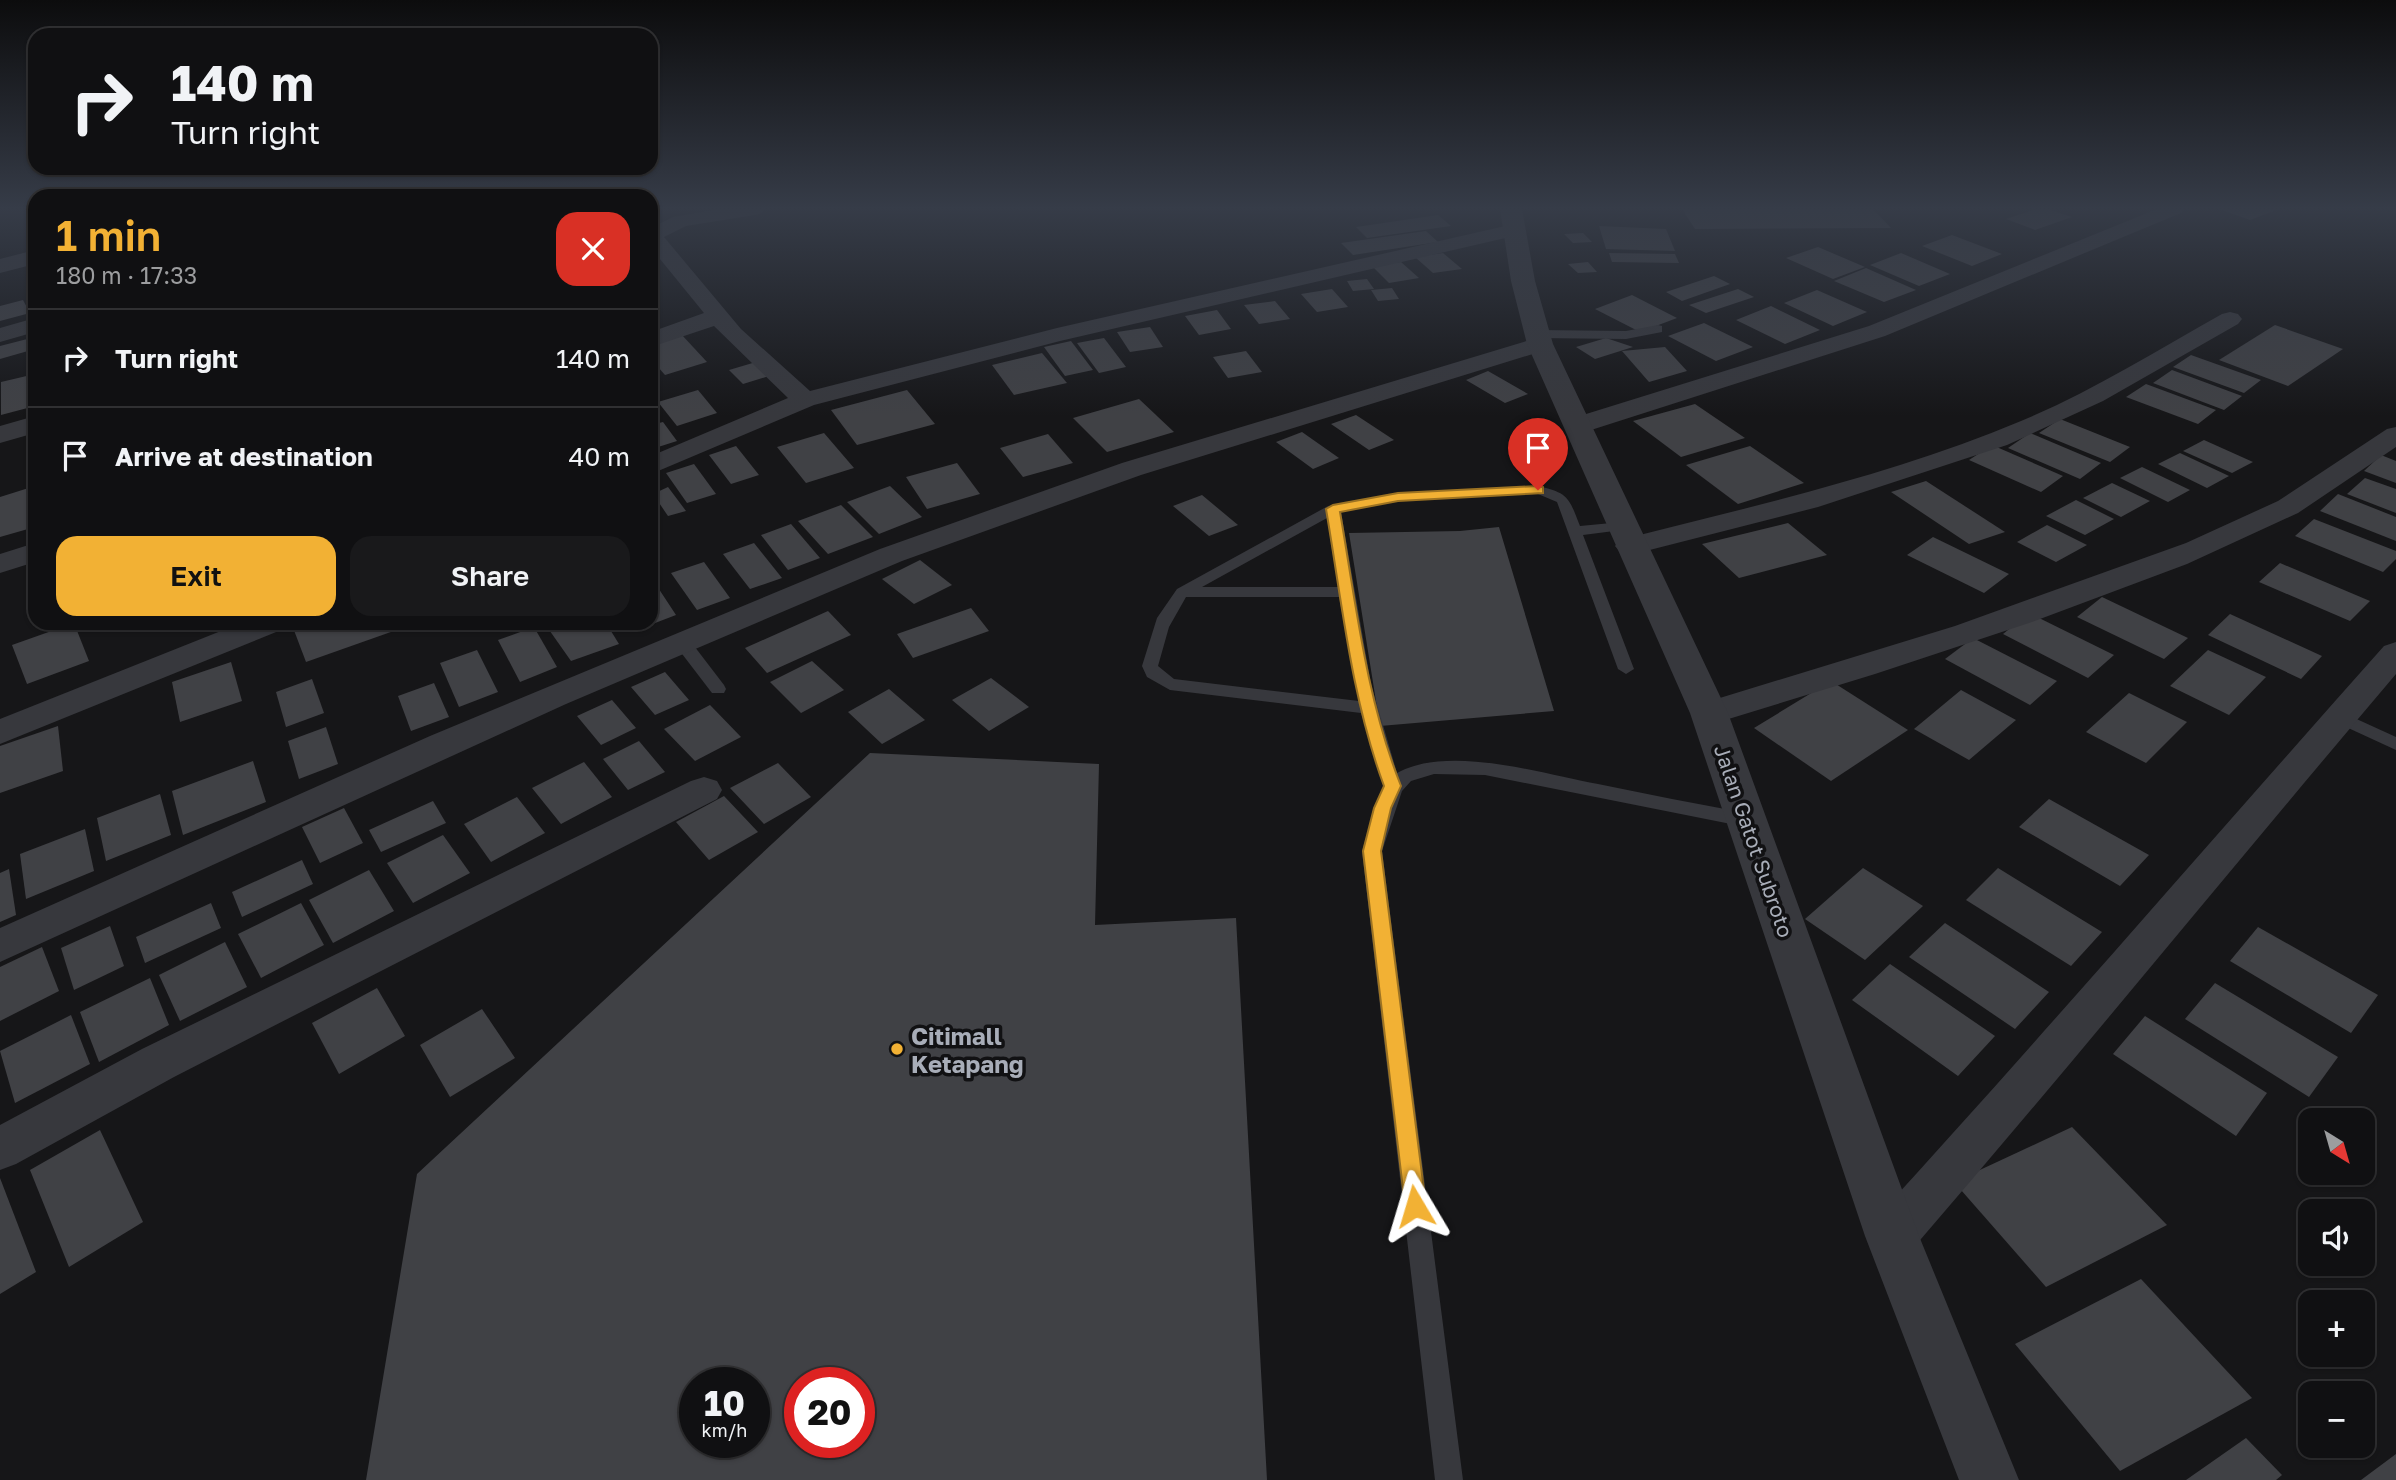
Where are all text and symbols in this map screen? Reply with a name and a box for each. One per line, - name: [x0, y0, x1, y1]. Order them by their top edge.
- text: 140 m: [171, 53, 314, 112]
- icon: right: [56, 56, 147, 147]
- text: Turn right: [171, 113, 320, 151]
- text: 1 min: [56, 210, 161, 260]
- button: close: [556, 212, 630, 286]
- text: 180 m · 17:33: [56, 261, 197, 289]
- icon: right: [56, 339, 94, 377]
- text: Turn right: [115, 343, 238, 374]
- text: 140 m: [556, 343, 630, 374]
- pin: [1508, 418, 1568, 490]
- icon: arrive: [1519, 429, 1557, 467]
- icon: arrive: [56, 437, 94, 475]
- text: Arrive at destination: [115, 441, 373, 472]
- text: 40 m: [569, 441, 630, 472]
- button: Exit: [56, 536, 336, 616]
- button: Share: [350, 536, 630, 616]
- street label: Jalan Gatot Subroto: [1709, 741, 1799, 941]
- place label: Citimall Ketapang: [911, 1021, 1023, 1078]
- marker: Citimall Ketapang: [889, 1041, 905, 1057]
- north arrow: [2298, 1108, 2375, 1185]
- map controls: [2298, 1108, 2375, 1458]
- position arrow: [1378, 1169, 1452, 1243]
- button: sound: [2298, 1199, 2375, 1276]
- button: +: [2298, 1290, 2375, 1367]
- speed limit sign: 20: [784, 1367, 875, 1458]
- button: −: [2298, 1381, 2375, 1458]
- text: 10: [704, 1382, 745, 1424]
- text: km/h: [702, 1419, 747, 1441]

